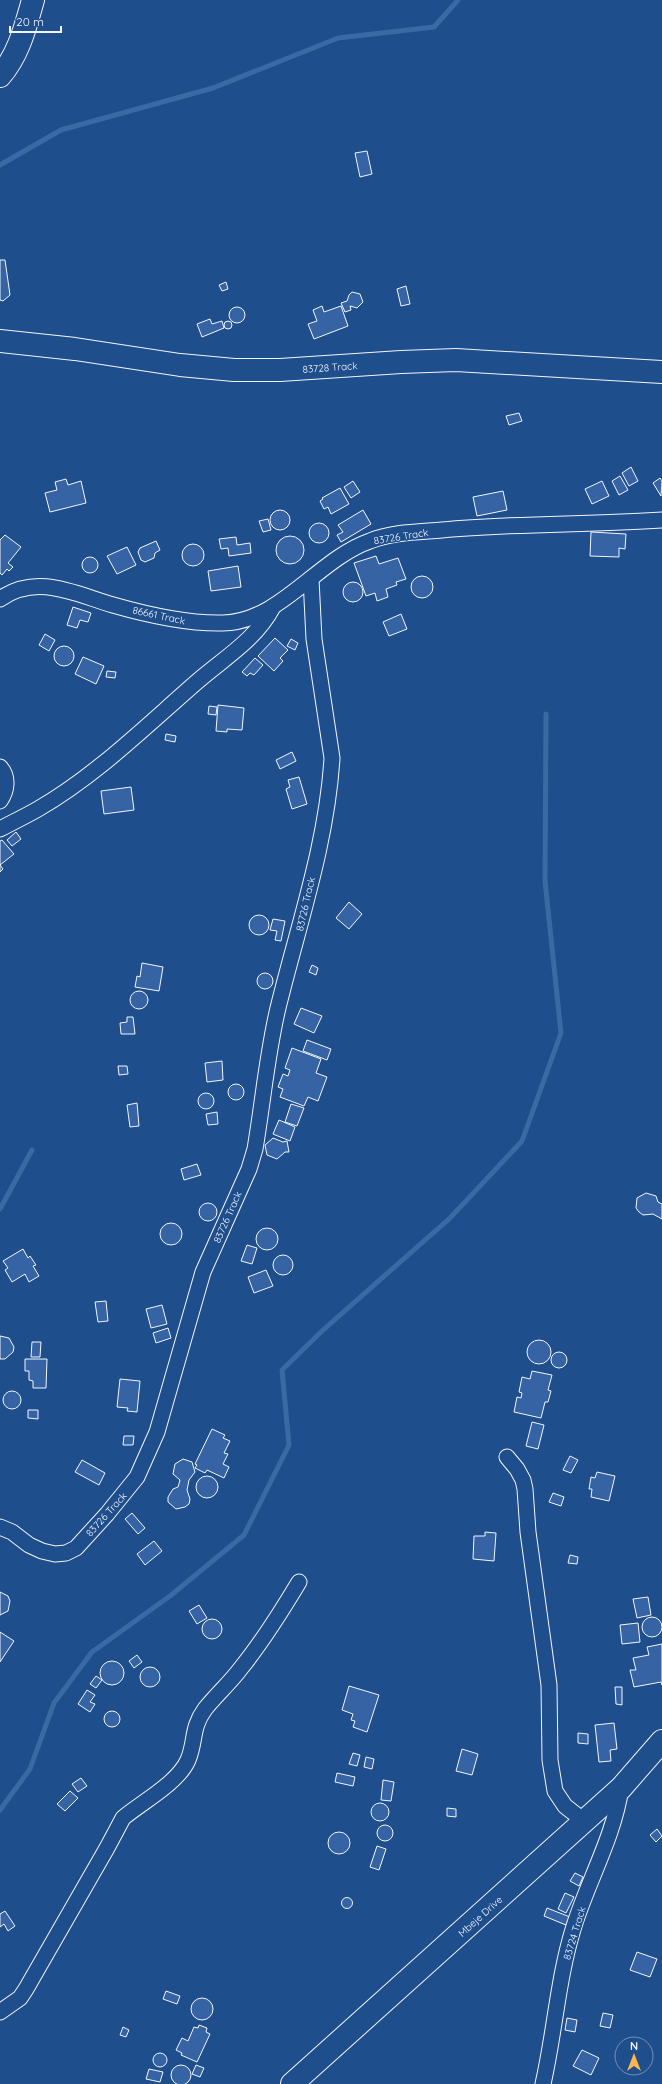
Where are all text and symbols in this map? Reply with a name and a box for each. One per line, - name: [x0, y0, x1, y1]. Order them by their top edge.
- scale bar: [10, 8, 61, 34]
- text: 20 m: [16, 14, 44, 29]
- street label: 83728 Track: [302, 359, 358, 376]
- street label: 83726 Track: [373, 526, 429, 547]
- street label: 86661 Track: [131, 604, 187, 627]
- street label: 83726 Track: [293, 876, 318, 932]
- street label: 83726 Track: [210, 1189, 245, 1245]
- street label: 83726 Track: [83, 1489, 130, 1539]
- street label: Mbeje Drive: [455, 1893, 505, 1940]
- street label: 83724 Track: [560, 1905, 589, 1961]
- north arrow: [614, 2036, 654, 2076]
- text: N: [630, 2039, 638, 2053]

